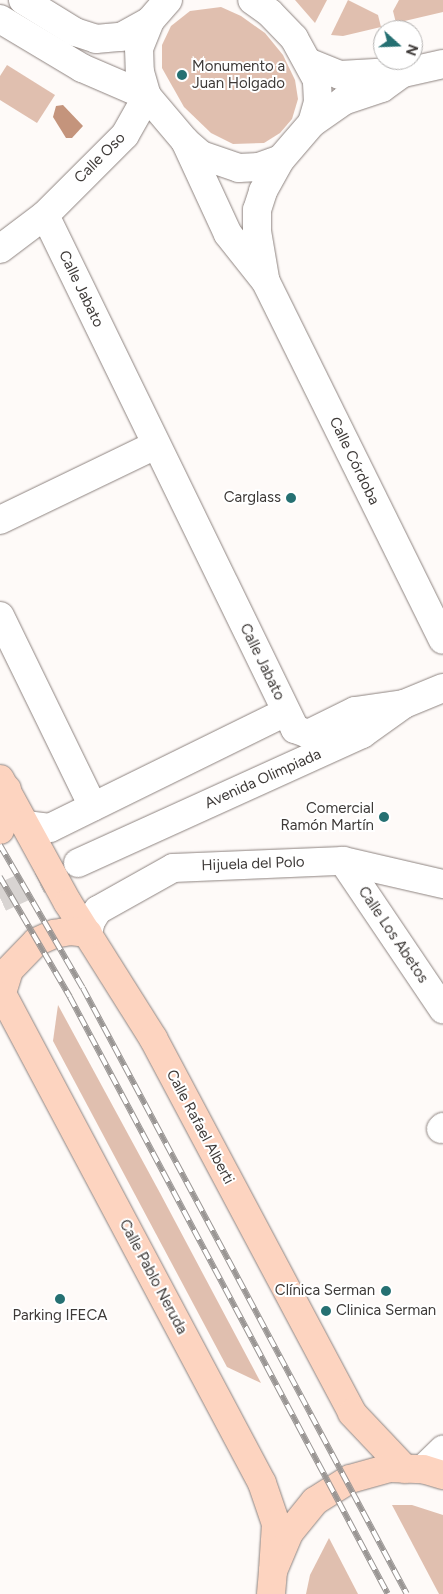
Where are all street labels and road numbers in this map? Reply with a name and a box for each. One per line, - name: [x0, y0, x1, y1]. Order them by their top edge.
- street label: Calle Oso: [71, 129, 129, 187]
- street label: Calle Jabato: [55, 248, 107, 330]
- street label: Calle Córdoba: [325, 414, 383, 508]
- street label: Calle Jabato: [236, 621, 288, 703]
- street label: Avenida Olimpiada: [202, 745, 324, 813]
- street label: Hijuela del Polo: [201, 853, 305, 875]
- street label: Calle Los Abetos: [354, 883, 432, 987]
- street label: Calle Rafael Alberti: [162, 1067, 238, 1187]
- street label: Calle Pablo Neruda: [115, 1217, 191, 1337]

